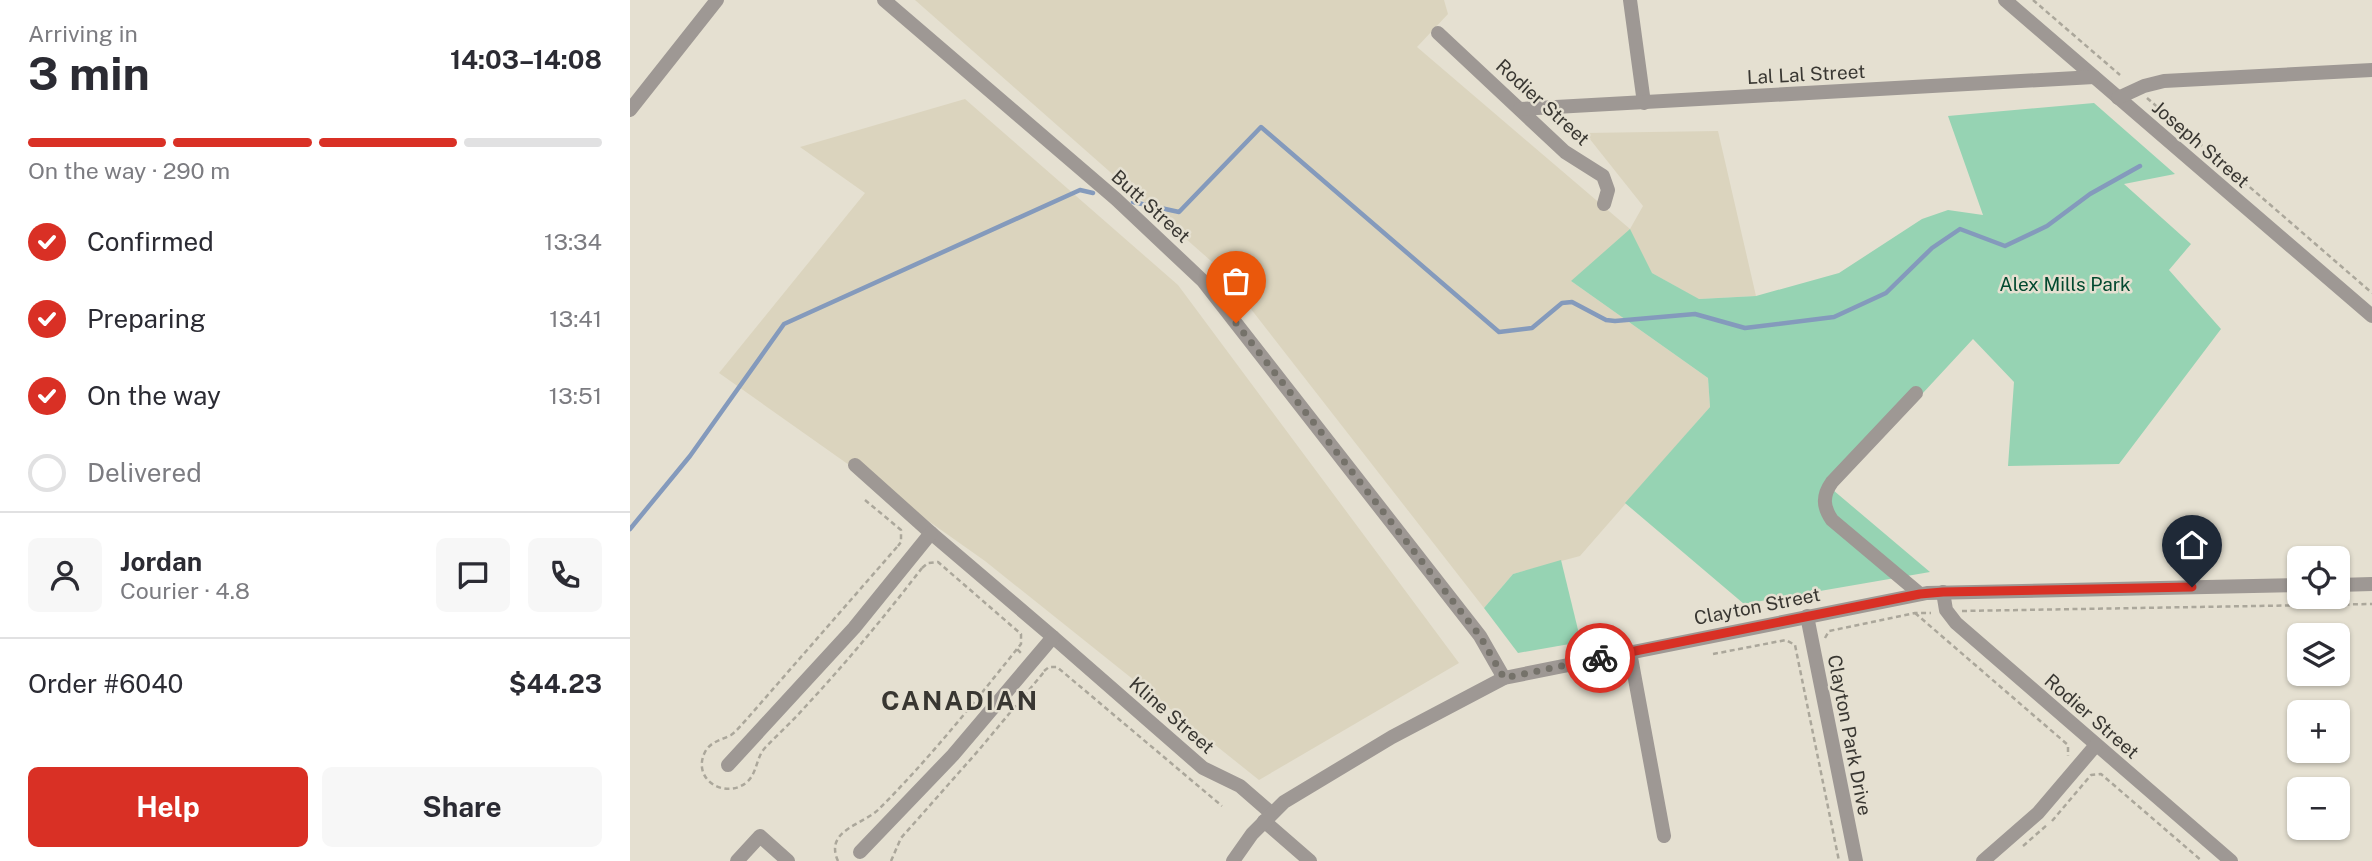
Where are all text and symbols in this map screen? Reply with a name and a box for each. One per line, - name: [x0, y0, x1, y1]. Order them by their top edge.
- text: Arriving in: [28, 20, 138, 47]
- text: 14:03–14:08: [450, 44, 602, 75]
- text: 3 min: [28, 46, 150, 100]
- street label: Rodier Street: [1492, 54, 1594, 150]
- street label: Lal Lal Street: [1746, 60, 1866, 88]
- street label: Joseph Street: [2148, 96, 2254, 192]
- text: On the way · 290 m: [28, 157, 230, 184]
- street label: Butt Street: [1107, 165, 1195, 247]
- icon: check: [28, 223, 66, 261]
- text: Confirmed: [87, 226, 214, 257]
- text: 13:34: [544, 228, 602, 255]
- pin: [1206, 251, 1266, 323]
- icon: bag: [1217, 262, 1255, 300]
- park label: Alex Mills Park: [1999, 273, 2131, 295]
- icon: check: [28, 300, 66, 338]
- text: Preparing: [87, 303, 206, 334]
- text: 13:41: [549, 305, 602, 332]
- icon: check: [28, 377, 66, 415]
- text: On the way: [87, 380, 221, 411]
- text: 13:51: [549, 382, 602, 409]
- text: Delivered: [87, 457, 202, 488]
- pin: [2162, 515, 2222, 587]
- icon: home: [2173, 526, 2211, 564]
- button: person: [28, 538, 102, 612]
- button: chat: [436, 538, 510, 612]
- button: phone: [528, 538, 602, 612]
- text: Jordan: [120, 546, 202, 577]
- map controls: [2287, 546, 2350, 840]
- button: locate: [2287, 546, 2350, 609]
- text: Courier · 4.8: [120, 577, 250, 604]
- street label: Clayton Street: [1692, 583, 1822, 629]
- courier: [1565, 623, 1635, 693]
- button: layers: [2287, 623, 2350, 686]
- icon: bike: [1581, 639, 1619, 677]
- street label: Clayton Park Drive: [1824, 653, 1876, 817]
- text: Order #6040: [28, 668, 183, 699]
- text: $44.23: [509, 668, 602, 699]
- street label: Rodier Street: [2040, 669, 2144, 763]
- street label: Kline Street: [1125, 672, 1219, 758]
- district label: CANADIAN: [881, 685, 1039, 716]
- button: +: [2287, 700, 2350, 763]
- button: Help: [28, 767, 308, 847]
- button: Share: [322, 767, 602, 847]
- button: −: [2287, 777, 2350, 840]

